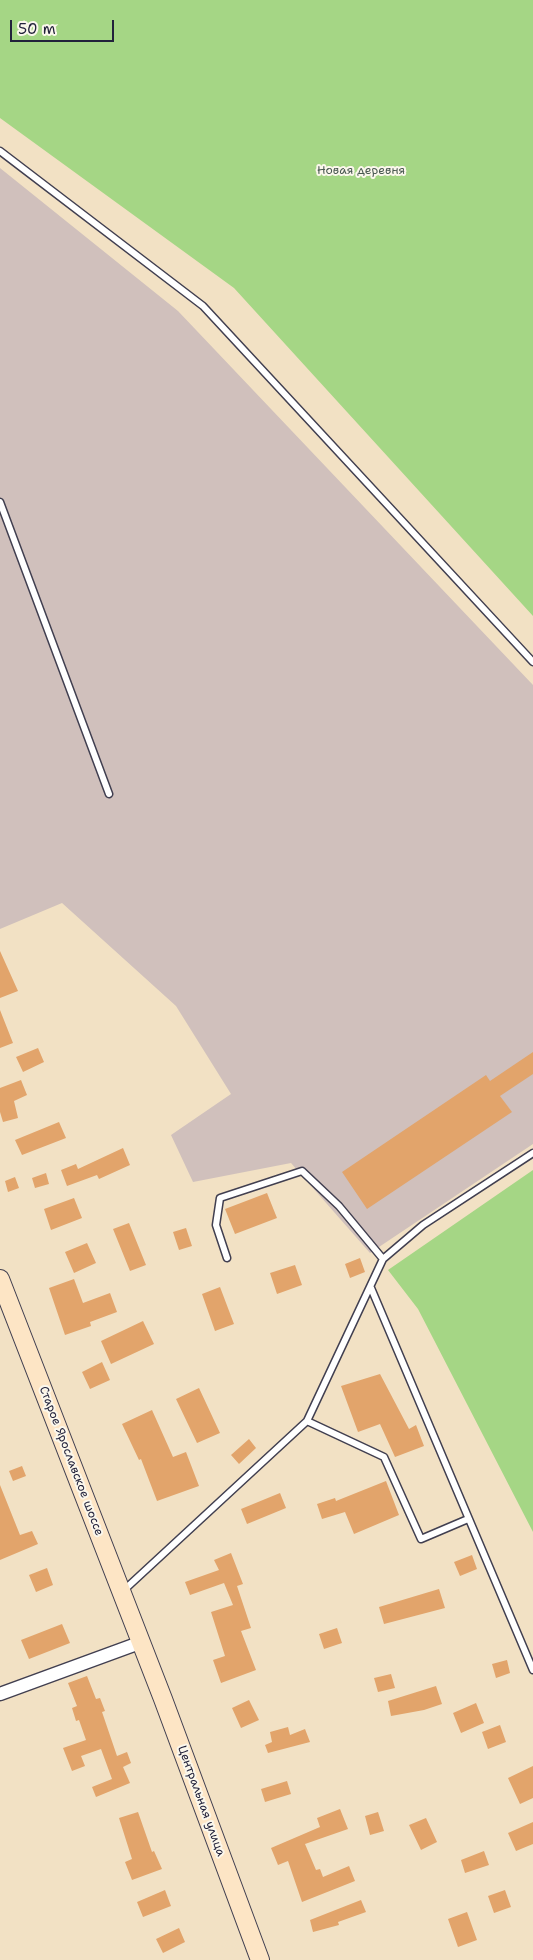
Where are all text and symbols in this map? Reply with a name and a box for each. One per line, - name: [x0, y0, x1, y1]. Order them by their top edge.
- scale bar: [12, 10, 116, 42]
- text: 50 m: [18, 19, 56, 39]
- park label: Новая деревня: [317, 164, 405, 178]
- street label: Старое Ярославское шоссе: [36, 1384, 106, 1538]
- street label: Центральная улица: [174, 1744, 228, 1858]

